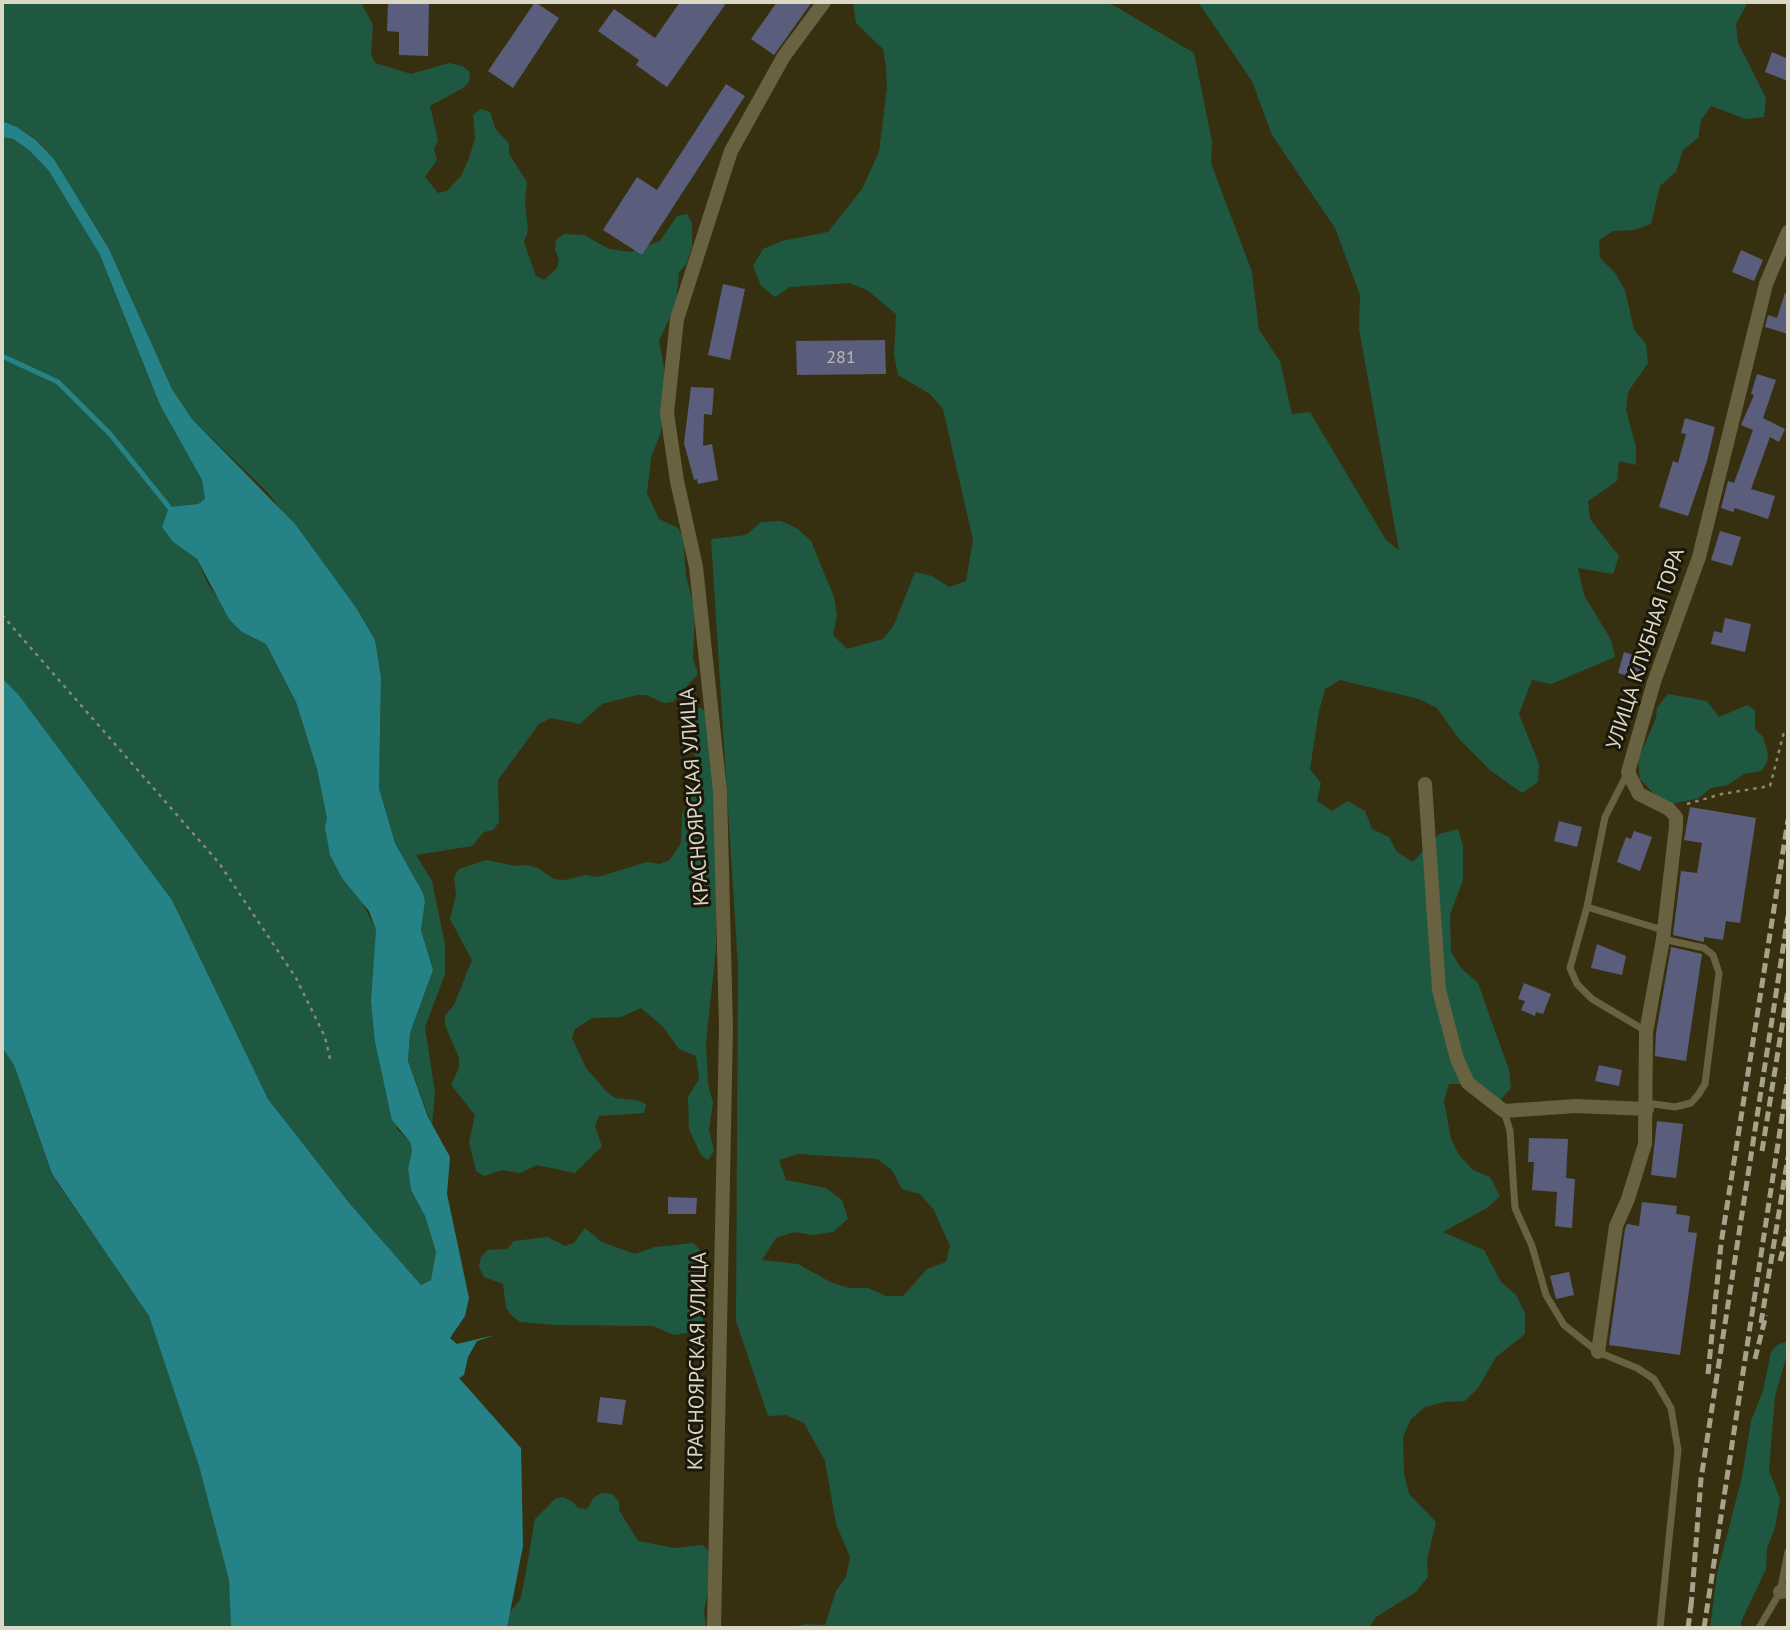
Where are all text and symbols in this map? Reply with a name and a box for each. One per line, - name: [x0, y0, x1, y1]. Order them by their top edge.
- house number: 281: [826, 347, 856, 369]
- street label: УЛИЦА КЛУБНАЯ ГОРА: [1602, 545, 1690, 753]
- street label: КРАСНОЯРСКАЯ УЛИЦА: [675, 687, 715, 907]
- street label: КРАСНОЯРСКАЯ УЛИЦА: [683, 1252, 713, 1470]

